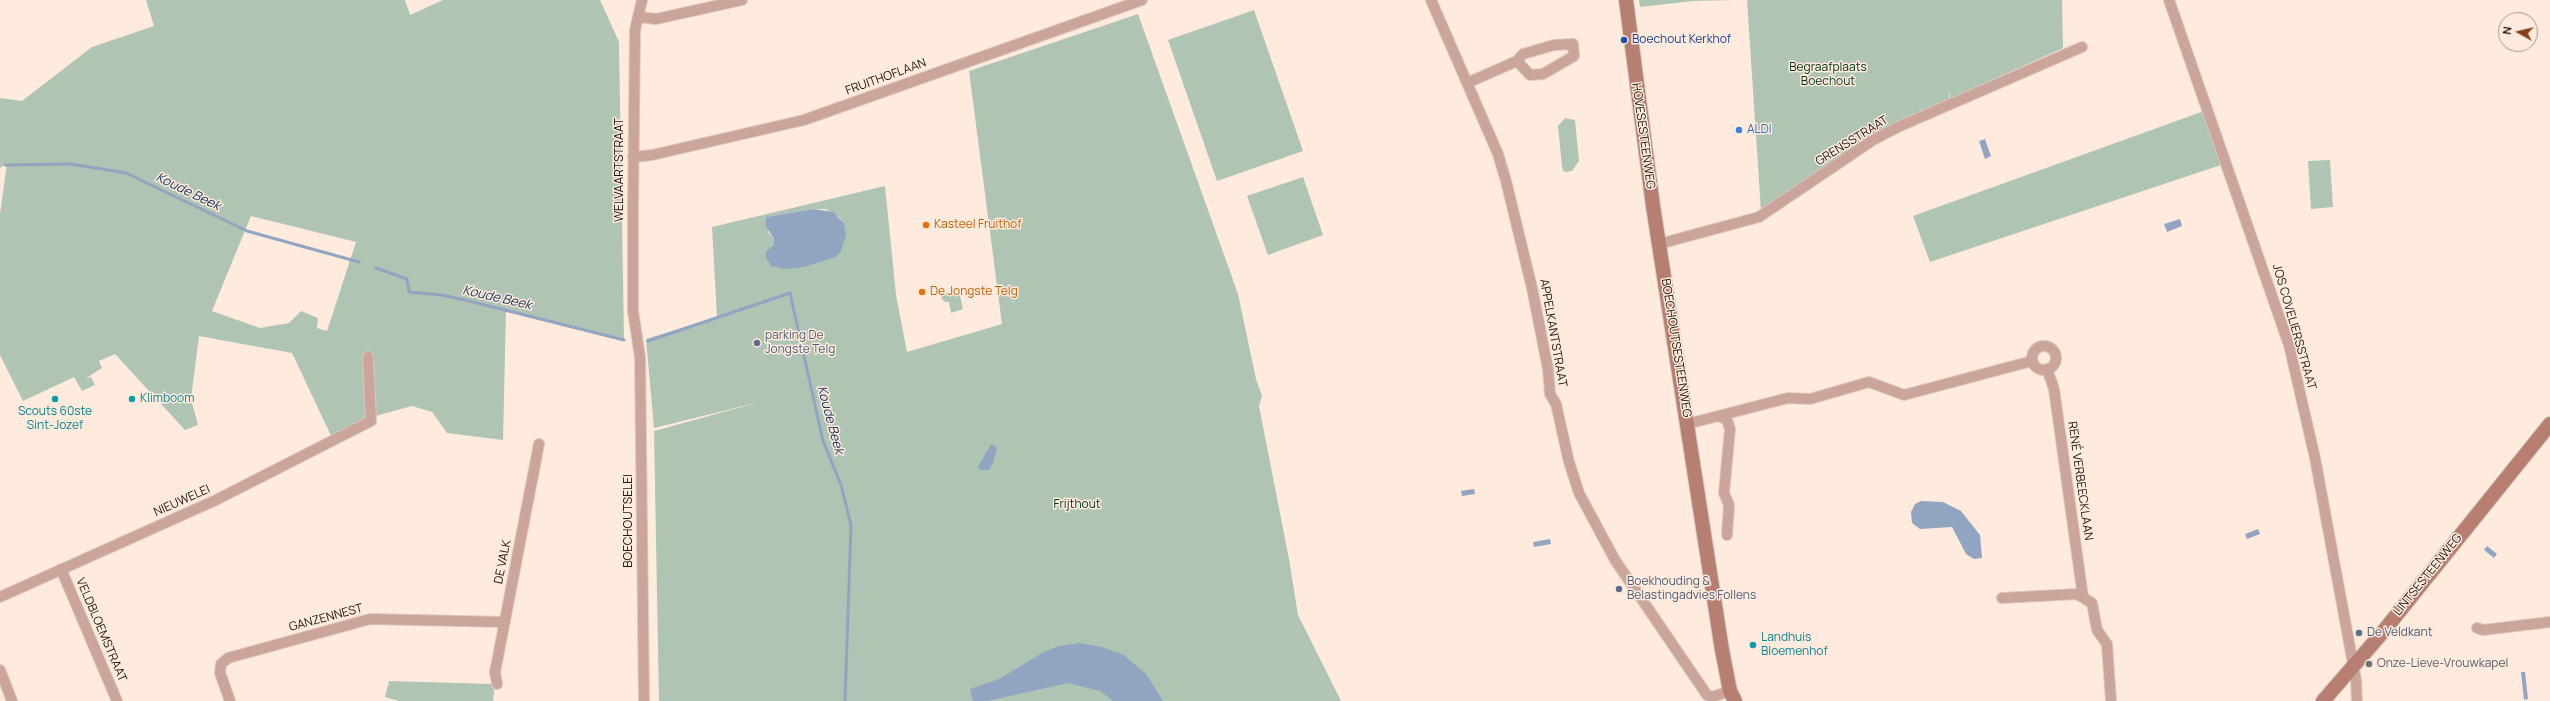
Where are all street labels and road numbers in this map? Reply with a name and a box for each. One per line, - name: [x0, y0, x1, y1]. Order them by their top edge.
- street label: FRUITHOFLAAN: [844, 56, 928, 98]
- street label: HOVESESTEENWEG: [1628, 82, 1658, 190]
- street label: GRENSSTRAAT: [1813, 113, 1891, 169]
- street label: WELVAARTSTRAAT: [613, 118, 627, 222]
- street label: JOS COVELIERSSTRAAT: [2269, 262, 2319, 392]
- street label: APPELKANTSTRAAT: [1536, 278, 1570, 388]
- street label: BOECHOUTSESTEENWEG: [1658, 278, 1694, 418]
- street label: RENÉ VERBEECKLAAN: [2065, 421, 2095, 541]
- street label: BOECHOUTSELEI: [622, 474, 636, 568]
- street label: NIEUWELEI: [152, 482, 212, 520]
- street label: LINTSESTEENWEG: [2391, 531, 2465, 619]
- street label: DE VALK: [492, 539, 514, 585]
- street label: VELDBLOEMSTRAAT: [73, 576, 129, 684]
- street label: GANZENNEST: [288, 601, 364, 635]

